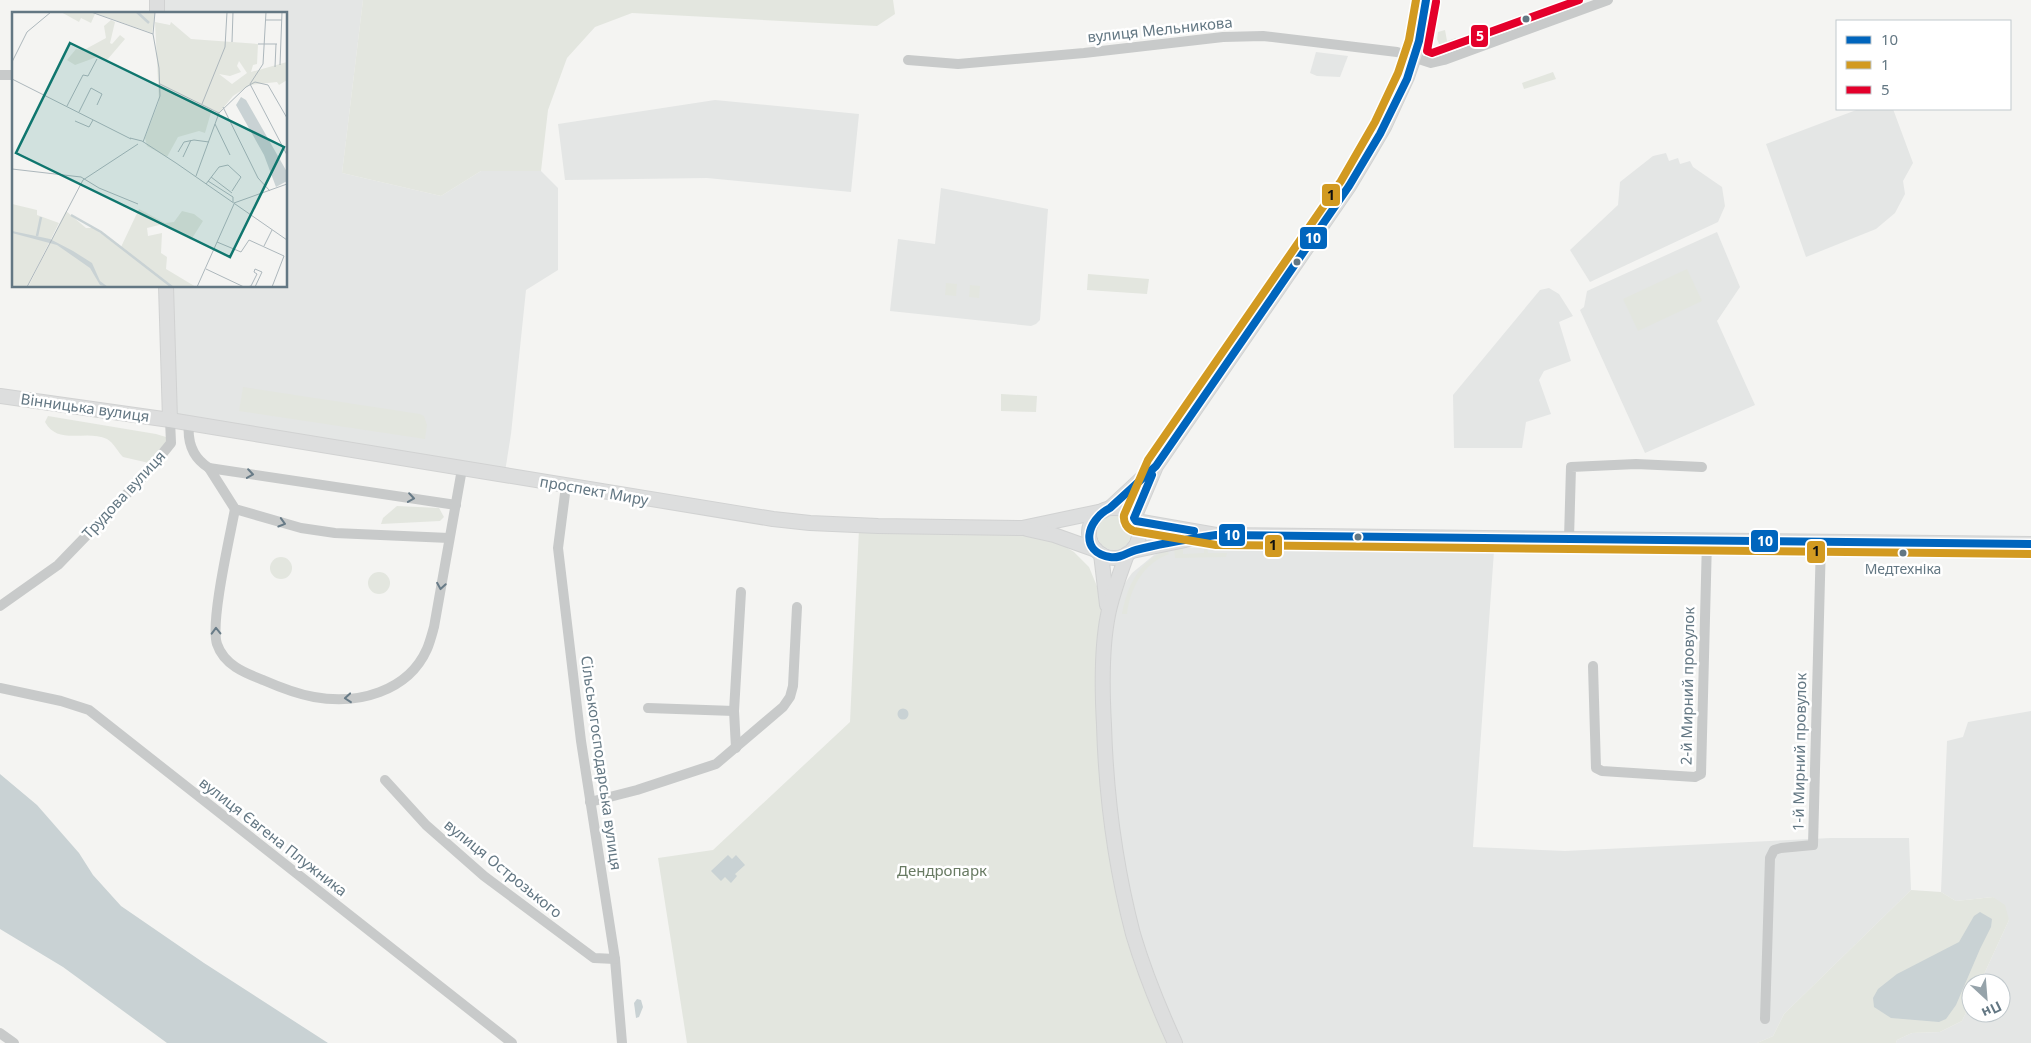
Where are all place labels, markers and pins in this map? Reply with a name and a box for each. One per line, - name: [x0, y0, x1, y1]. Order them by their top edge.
- unlabelled marker: [1521, 14, 1531, 24]
- unlabelled marker: [1292, 257, 1302, 267]
- unlabelled marker: [1353, 532, 1363, 542]
- marker: Медтехніка: [1898, 548, 1908, 558]
- place label: Медтехніка: [1865, 559, 1941, 578]

